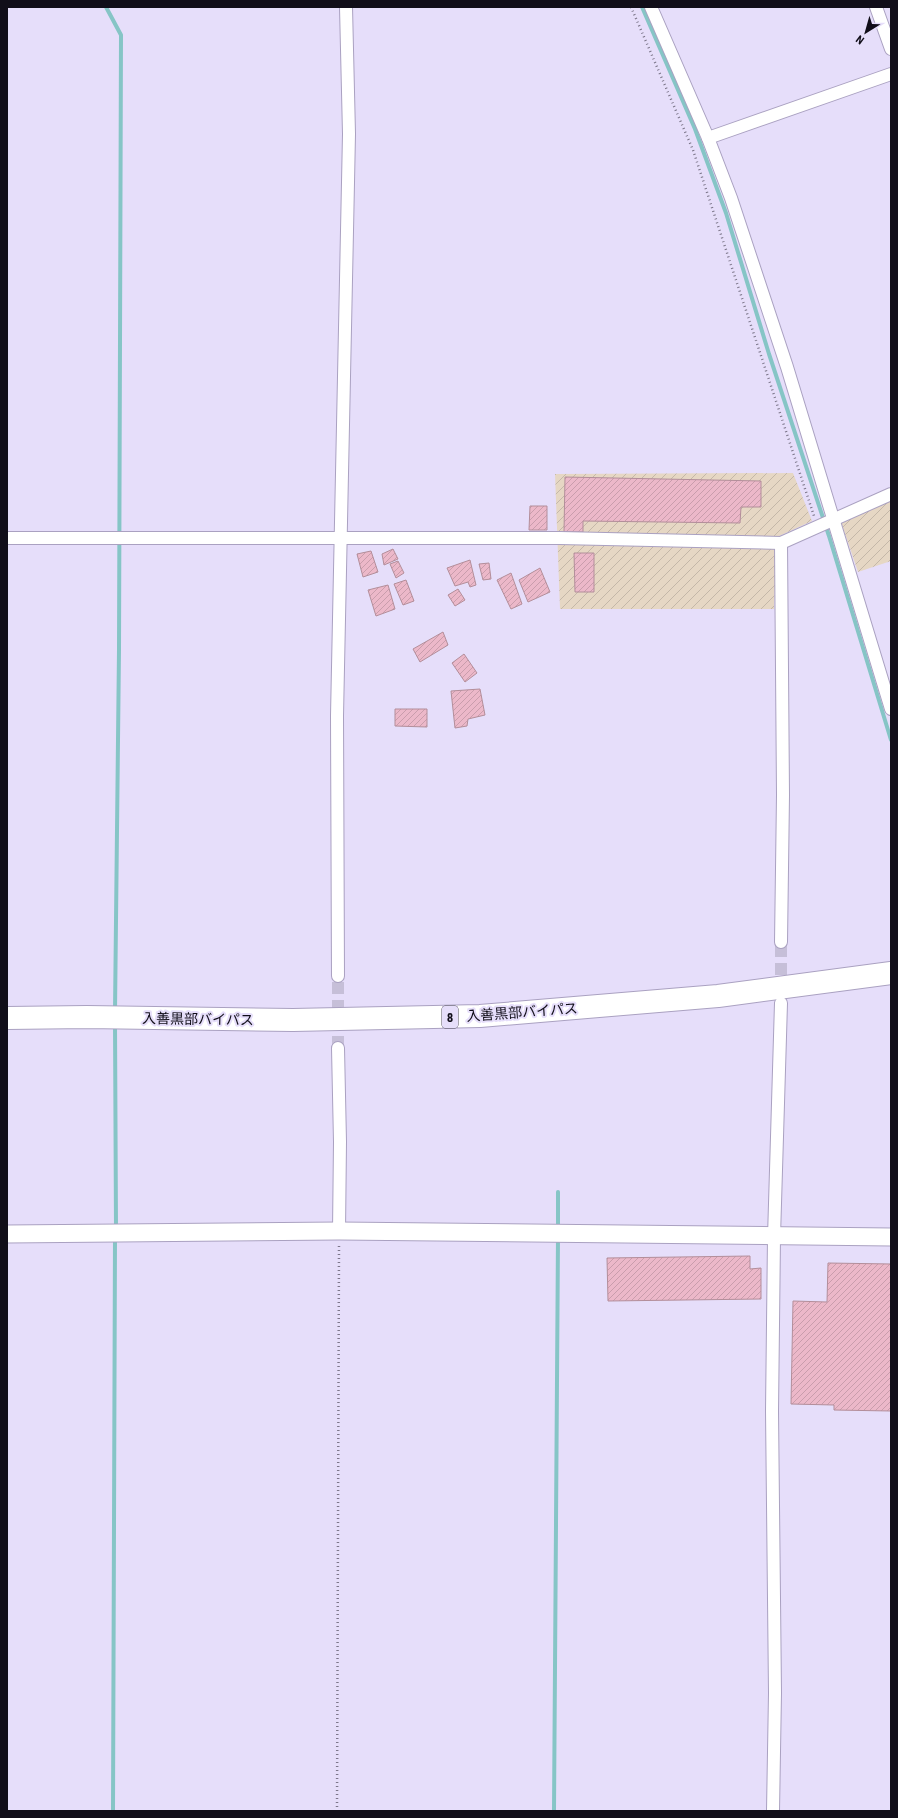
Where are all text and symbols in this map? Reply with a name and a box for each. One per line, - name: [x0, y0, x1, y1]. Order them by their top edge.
- north arrow: [846, 12, 886, 52]
- text: N: [853, 32, 867, 47]
- street label: 入善黒部バイパス: [466, 1000, 578, 1024]
- road number: 8: [442, 1006, 458, 1028]
- street label: 入善黒部バイパス: [142, 1010, 254, 1028]

